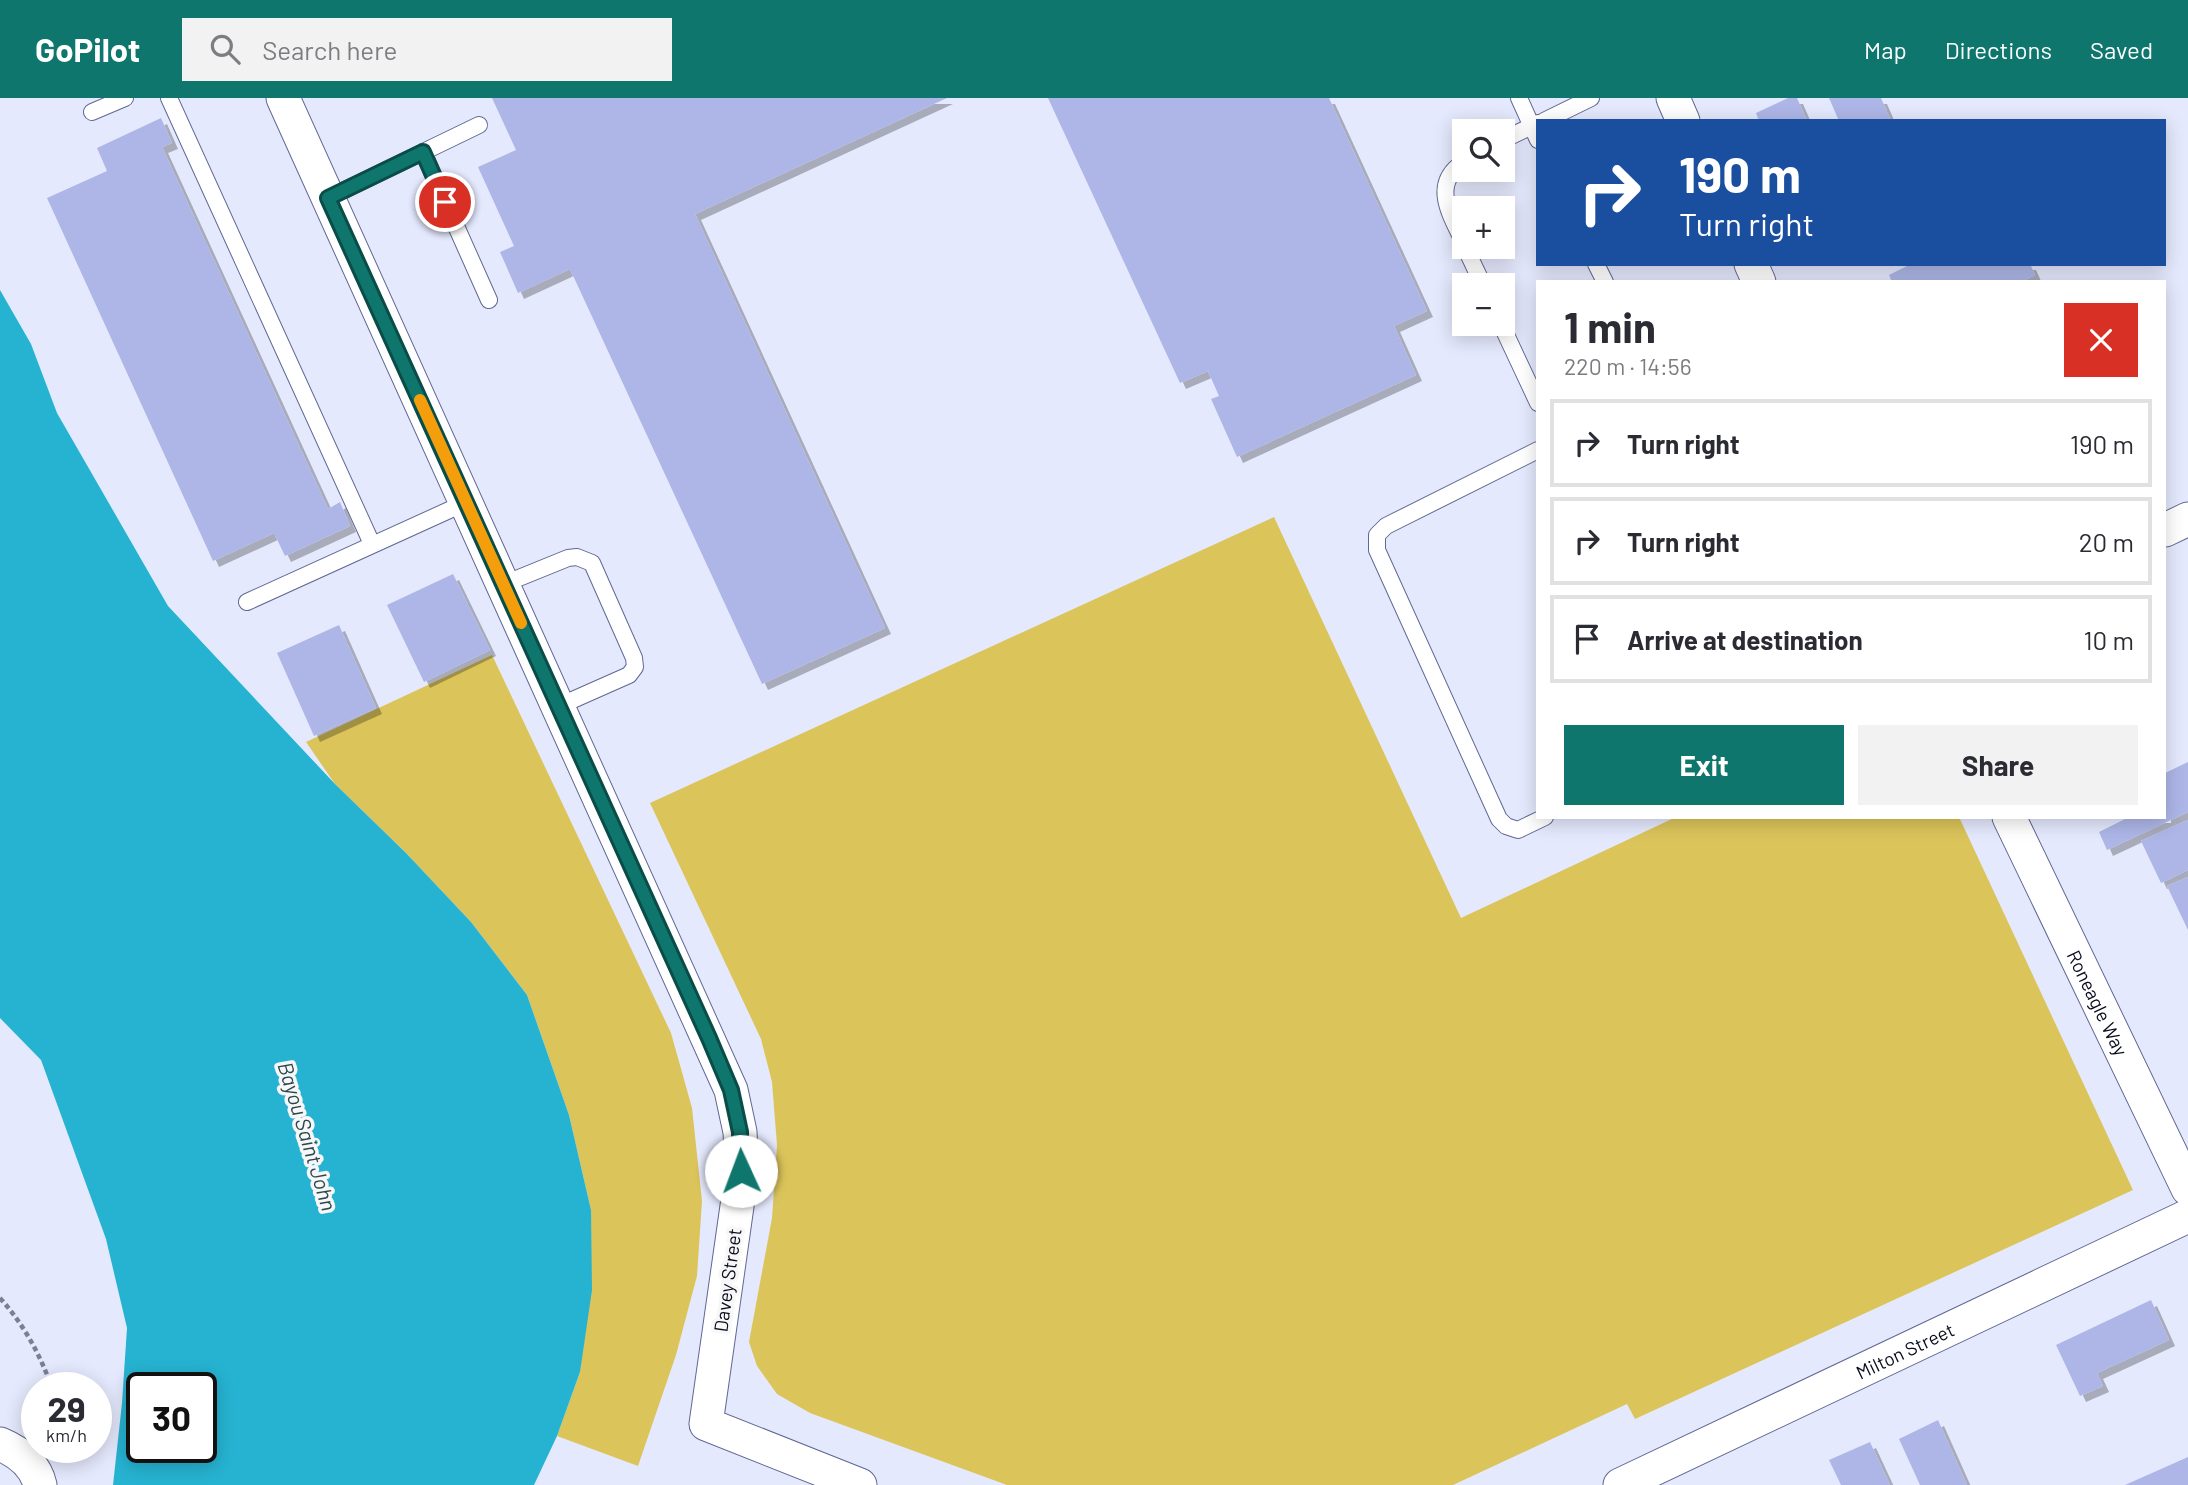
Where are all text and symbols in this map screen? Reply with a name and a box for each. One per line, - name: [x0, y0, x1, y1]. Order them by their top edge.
- search box: [182, 18, 672, 81]
- text: GoPilot: [35, 29, 140, 69]
- icon: search: [206, 30, 244, 68]
- text: Search here: [262, 34, 397, 65]
- text: Map: [1864, 35, 1907, 64]
- text: Directions: [1945, 35, 2052, 64]
- text: Saved: [2090, 35, 2153, 64]
- map controls: [1452, 119, 1515, 336]
- button: search: [1452, 119, 1515, 182]
- text: 190 m: [1679, 144, 1801, 203]
- icon: right: [1564, 147, 1655, 238]
- pin: [415, 172, 475, 232]
- icon: arrive: [426, 183, 464, 221]
- button: +: [1452, 196, 1515, 259]
- text: Turn right: [1679, 204, 1814, 242]
- button: −: [1452, 273, 1515, 336]
- text: 1 min: [1564, 301, 1656, 351]
- button: close: [2064, 303, 2138, 377]
- text: 220 m · 14:56: [1564, 352, 1692, 380]
- icon: right: [1568, 424, 1606, 462]
- text: Turn right: [1627, 428, 1740, 459]
- text: 190 m: [2070, 428, 2134, 459]
- icon: right: [1568, 522, 1606, 560]
- text: Turn right: [1627, 526, 1740, 557]
- text: 20 m: [2079, 526, 2134, 557]
- icon: arrive: [1568, 620, 1606, 658]
- text: Arrive at destination: [1627, 624, 1863, 655]
- text: 10 m: [2084, 624, 2134, 655]
- button: Exit: [1564, 725, 1844, 805]
- button: Share: [1858, 725, 2138, 805]
- street label: Roneagle Way: [2063, 946, 2134, 1059]
- water label: Bayou Saint John: [274, 1059, 342, 1213]
- position arrow: [704, 1134, 778, 1208]
- street label: Davey Street: [708, 1227, 746, 1333]
- street label: Milton Street: [1852, 1317, 1957, 1383]
- speed limit sign: 30: [126, 1372, 217, 1463]
- text: 29: [47, 1387, 86, 1429]
- text: km/h: [46, 1424, 87, 1446]

